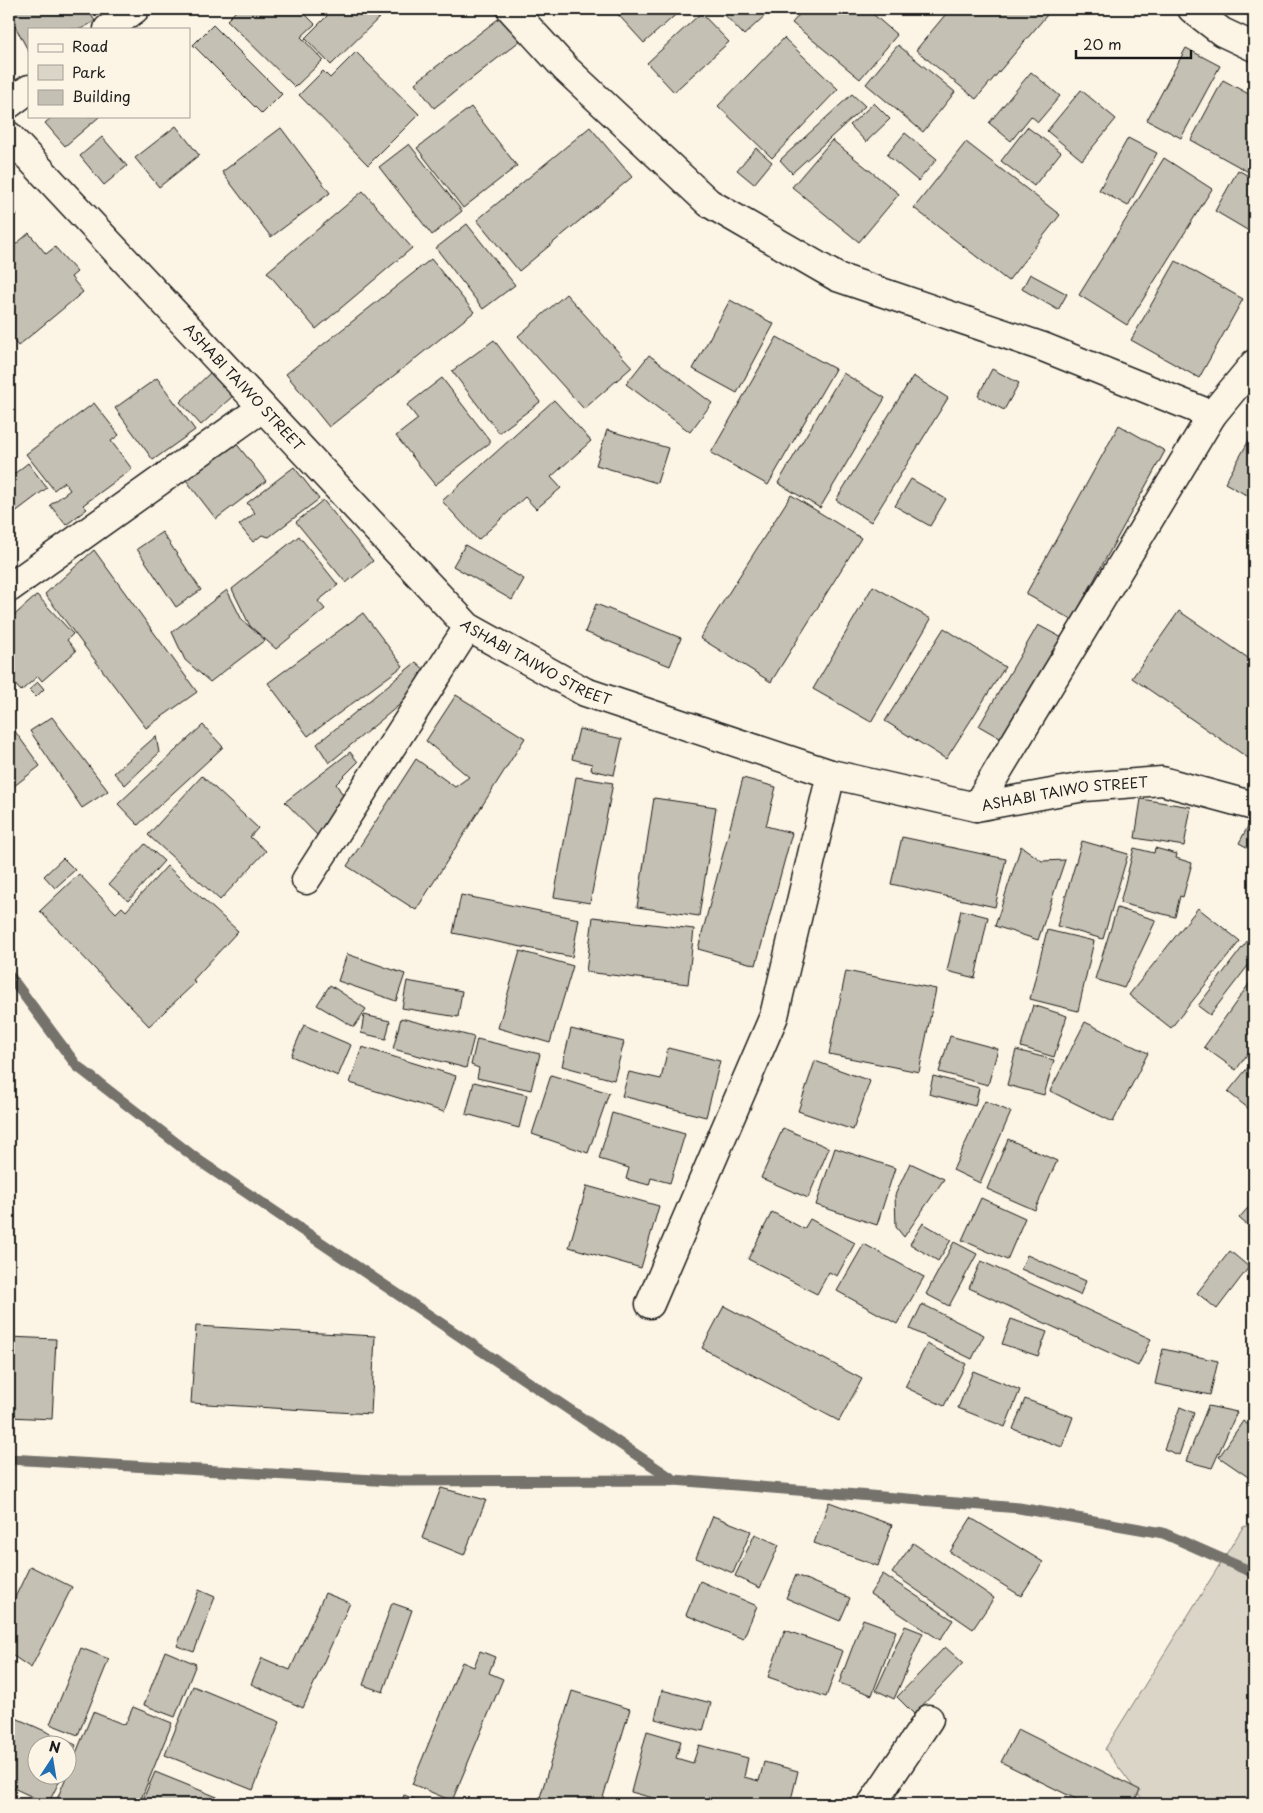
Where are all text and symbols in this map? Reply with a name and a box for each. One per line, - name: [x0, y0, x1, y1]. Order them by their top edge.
- legend: [28, 28, 190, 118]
- scale bar: [1076, 28, 1190, 60]
- text: 20 m: [1083, 32, 1122, 55]
- text: Road: [72, 34, 108, 57]
- text: Park: [72, 60, 106, 83]
- text: Building: [72, 84, 131, 107]
- street label: ASHABI TAIWO STREET: [179, 318, 310, 456]
- street label: ASHABI TAIWO STREET: [456, 614, 615, 710]
- street label: ASHABI TAIWO STREET: [980, 771, 1149, 816]
- text: N: [47, 1735, 62, 1758]
- north arrow: [28, 1736, 78, 1786]

